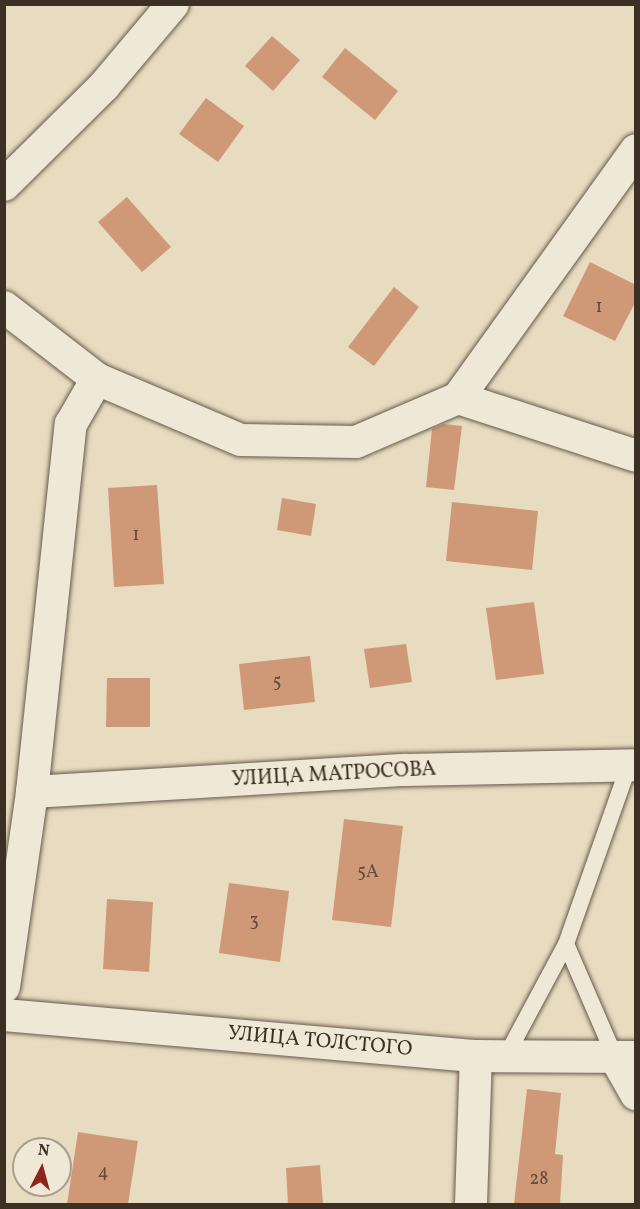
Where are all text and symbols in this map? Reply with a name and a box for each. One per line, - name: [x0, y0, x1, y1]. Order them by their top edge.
- house number: 1: [596, 297, 602, 319]
- house number: 1: [133, 525, 139, 547]
- house number: 5: [273, 672, 281, 694]
- street label: УЛИЦА МАТРОСОВА: [231, 757, 437, 793]
- house number: 5А: [357, 862, 379, 884]
- house number: 3: [249, 911, 259, 933]
- street label: УЛИЦА ТОЛСТОГО: [226, 1021, 414, 1063]
- north arrow: [12, 1137, 72, 1197]
- text: N: [37, 1140, 51, 1163]
- house number: 4: [98, 1162, 108, 1184]
- house number: 28: [530, 1169, 548, 1191]

